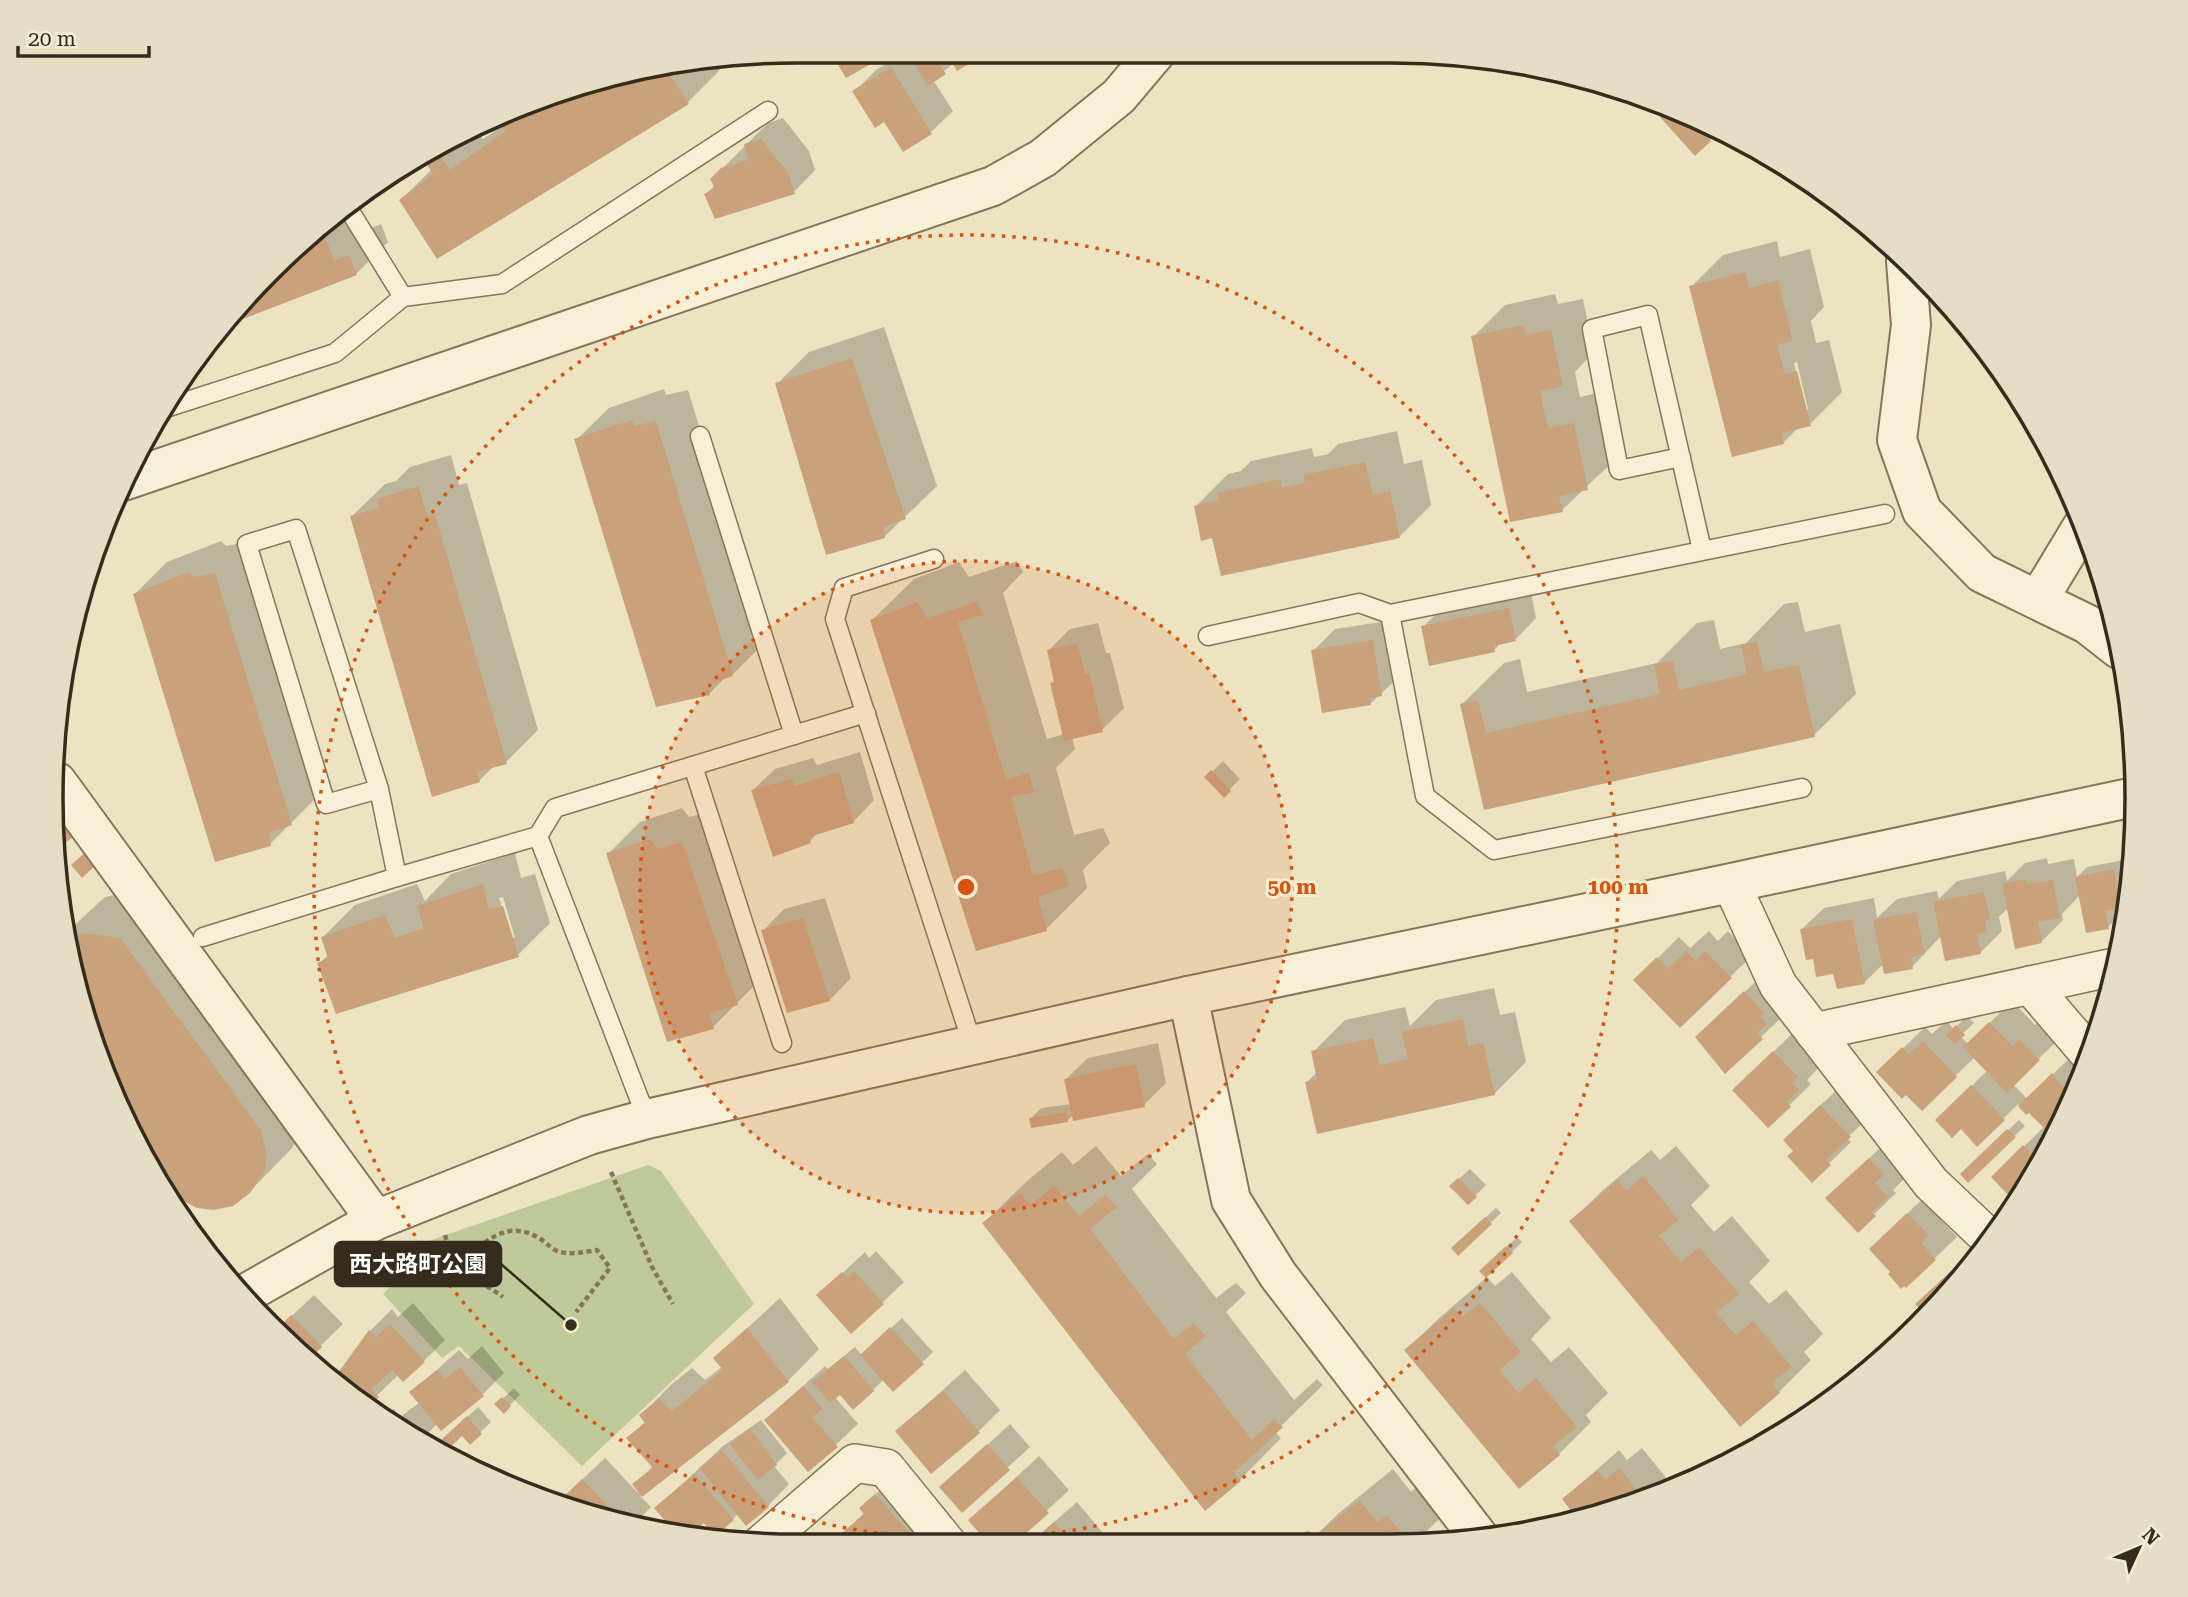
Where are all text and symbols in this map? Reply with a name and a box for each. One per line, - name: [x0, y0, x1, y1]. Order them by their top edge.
- scale bar: [18, 14, 149, 58]
- text: 20 m: [28, 27, 76, 51]
- centre of rings: [954, 875, 978, 899]
- text: 50 m: [1267, 875, 1317, 899]
- text: 100 m: [1588, 875, 1648, 899]
- callout: 西大路町公園: [335, 1242, 501, 1286]
- text: 西大路町公園: [349, 1251, 487, 1278]
- north arrow: [2104, 1513, 2174, 1583]
- text: N: [2138, 1523, 2164, 1550]

